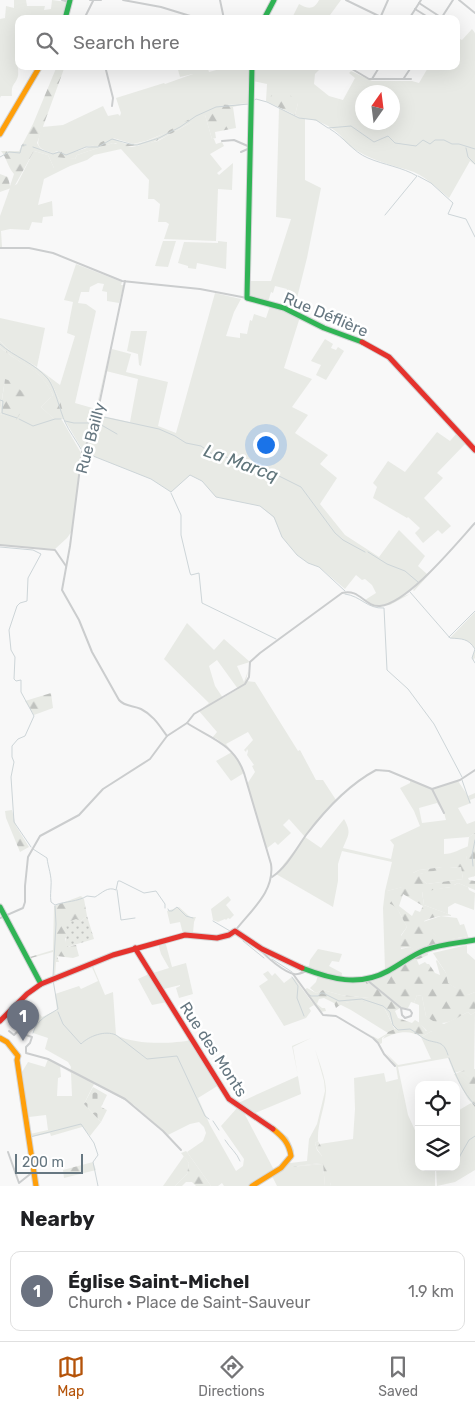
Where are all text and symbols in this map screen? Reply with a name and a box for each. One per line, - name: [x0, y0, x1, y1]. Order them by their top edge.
- search box: [15, 15, 460, 70]
- icon: search: [33, 29, 61, 57]
- text: Search here: [73, 31, 180, 54]
- north arrow: [355, 85, 400, 130]
- street label: Rue Déflière: [281, 288, 371, 341]
- street label: Rue Bailly: [72, 400, 109, 476]
- your location: [253, 432, 279, 458]
- water label: La Marcq: [201, 439, 281, 487]
- street label: Rue des Monts: [176, 998, 251, 1100]
- pin: 1: [7, 1000, 39, 1041]
- map controls: [415, 1081, 460, 1171]
- button: locate: [415, 1081, 460, 1126]
- button: layers: [415, 1126, 460, 1171]
- scale bar: [15, 1151, 82, 1174]
- text: 200 m: [22, 1154, 64, 1171]
- text: Nearby: [20, 1206, 95, 1231]
- text: Église Saint-Michel: [68, 1270, 249, 1293]
- text: 1: [33, 1282, 41, 1301]
- text: 1.9 km: [408, 1282, 454, 1301]
- text: Church · Place de Saint-Sauveur: [68, 1293, 310, 1312]
- tab: Map: [57, 1353, 85, 1400]
- tab: Directions: [198, 1353, 265, 1400]
- tab: Saved: [378, 1353, 418, 1400]

